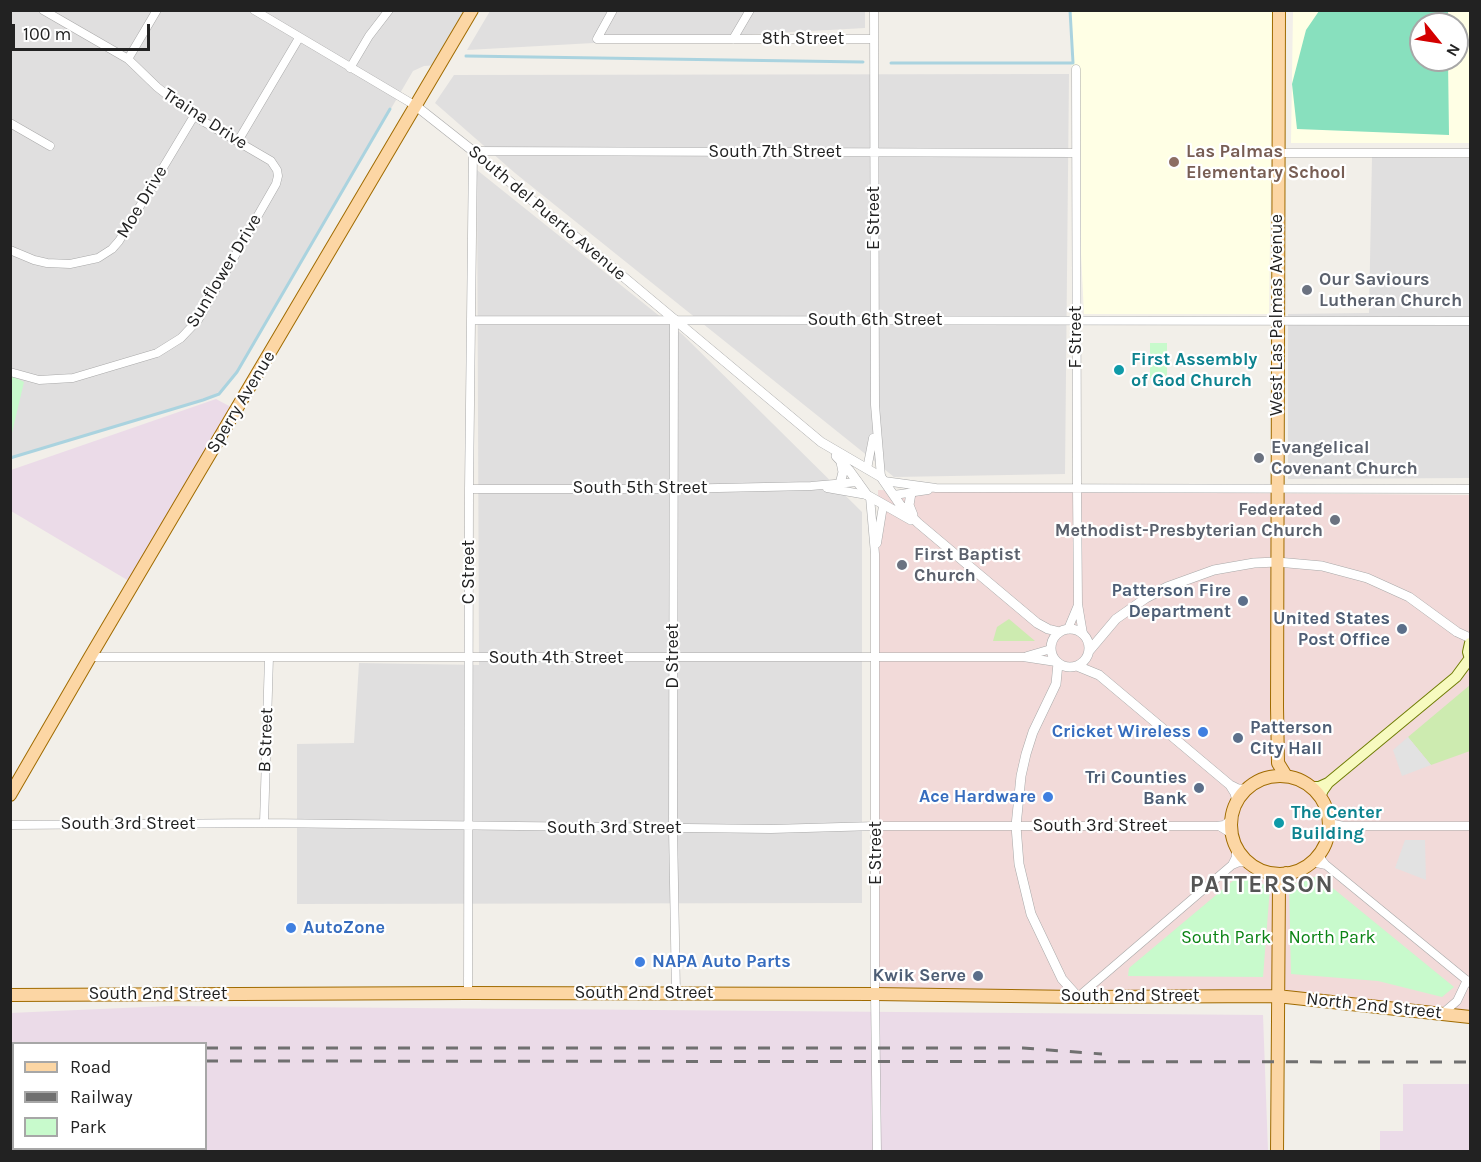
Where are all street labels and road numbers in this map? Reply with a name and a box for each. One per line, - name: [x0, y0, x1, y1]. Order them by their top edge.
- street label: 8th Street: [762, 28, 844, 50]
- street label: Traina Drive: [159, 84, 251, 154]
- street label: South del Puerto Avenue: [464, 141, 630, 285]
- street label: South 7th Street: [708, 141, 842, 163]
- street label: Moe Drive: [112, 162, 172, 242]
- street label: E Street: [863, 186, 885, 250]
- street label: Sunflower Drive: [182, 210, 266, 332]
- street label: West Las Palmas Avenue: [1266, 214, 1288, 416]
- street label: F Street: [1065, 305, 1087, 369]
- street label: South 6th Street: [807, 309, 943, 331]
- street label: Sperry Avenue: [202, 347, 280, 457]
- street label: South 5th Street: [573, 477, 707, 499]
- street label: C Street: [458, 540, 480, 604]
- street label: D Street: [662, 623, 684, 689]
- street label: South 4th Street: [489, 647, 623, 669]
- street label: B Street: [254, 707, 278, 773]
- street label: South 3rd Street: [60, 813, 196, 835]
- street label: South 3rd Street: [1032, 815, 1168, 837]
- street label: South 3rd Street: [546, 817, 682, 839]
- street label: E Street: [865, 821, 887, 885]
- street label: South 2nd Street: [574, 982, 714, 1004]
- street label: South 2nd Street: [88, 983, 228, 1005]
- street label: South 2nd Street: [1060, 985, 1200, 1007]
- street label: North 2nd Street: [1305, 988, 1443, 1024]

